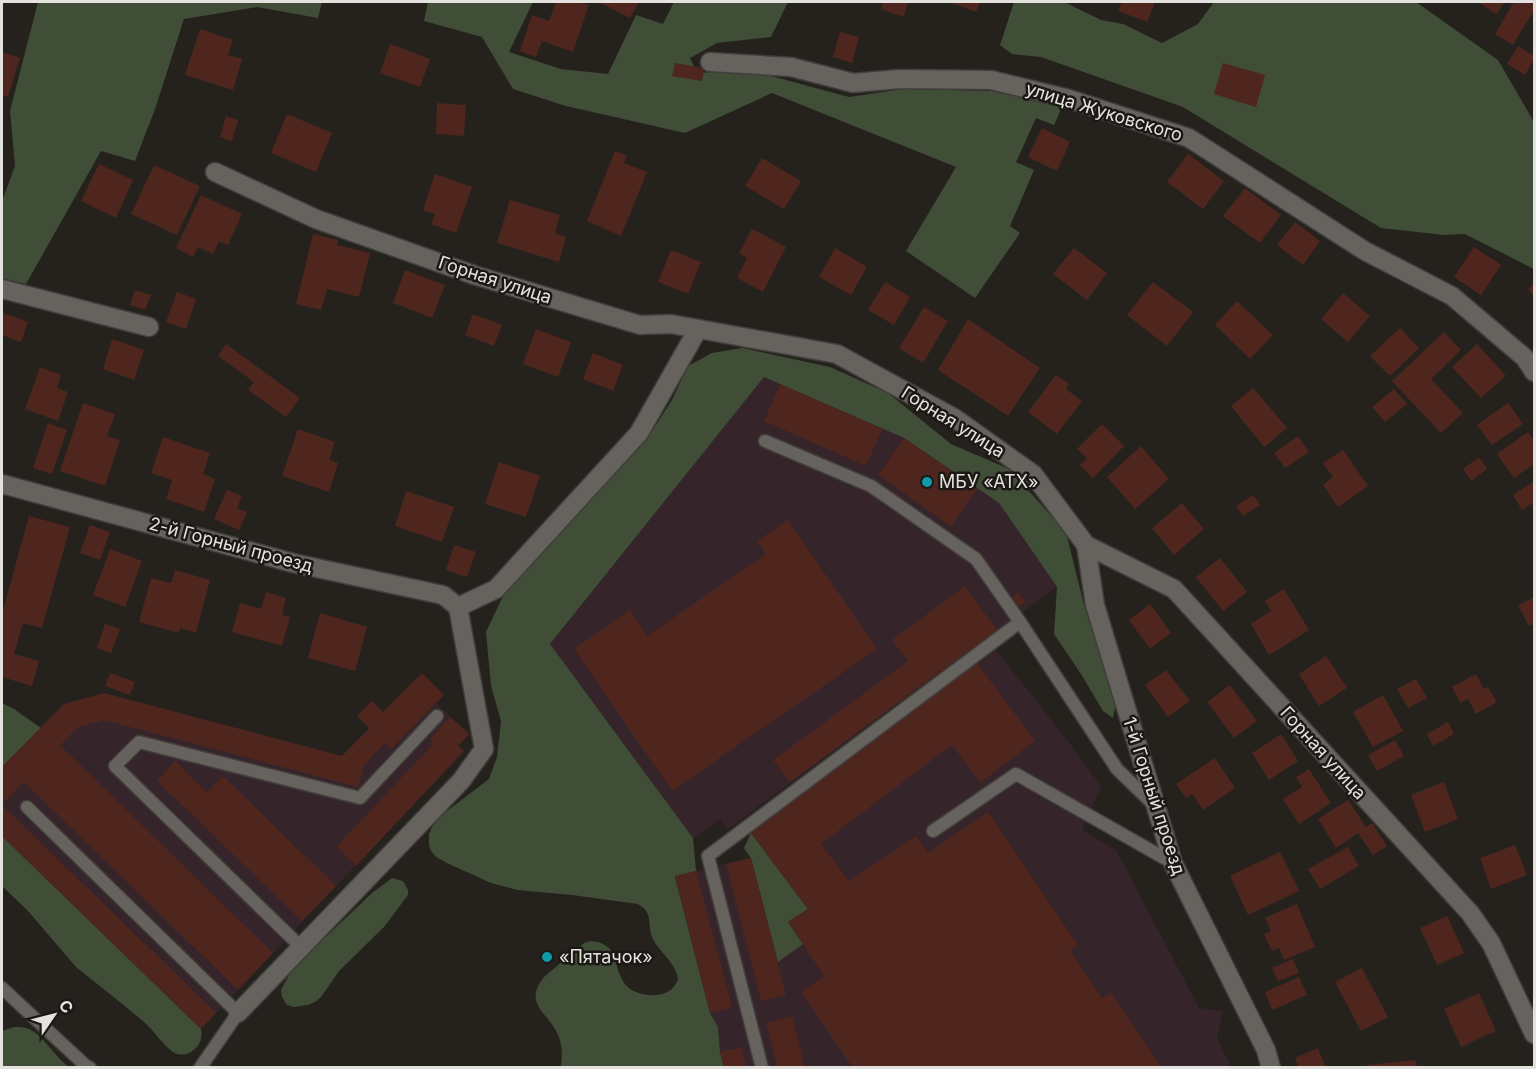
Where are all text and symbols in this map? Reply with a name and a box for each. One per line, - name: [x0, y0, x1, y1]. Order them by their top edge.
- street label: улица Жуковского: [1023, 78, 1185, 145]
- street label: Горная улица: [436, 251, 554, 308]
- street label: Горная улица: [898, 381, 1009, 462]
- place label: МБУ «АТХ»: [939, 471, 1038, 492]
- marker: МБУ «АТХ»: [920, 475, 934, 489]
- street label: 2-й Горный проезд: [147, 513, 315, 576]
- street label: Горная улица: [1276, 702, 1371, 803]
- street label: 1-й Горный проезд: [1119, 714, 1190, 877]
- place label: «Пятачок»: [559, 946, 653, 967]
- marker: «Пятачок»: [540, 950, 554, 964]
- north arrow: [24, 985, 84, 1045]
- text: С: [55, 996, 78, 1017]

